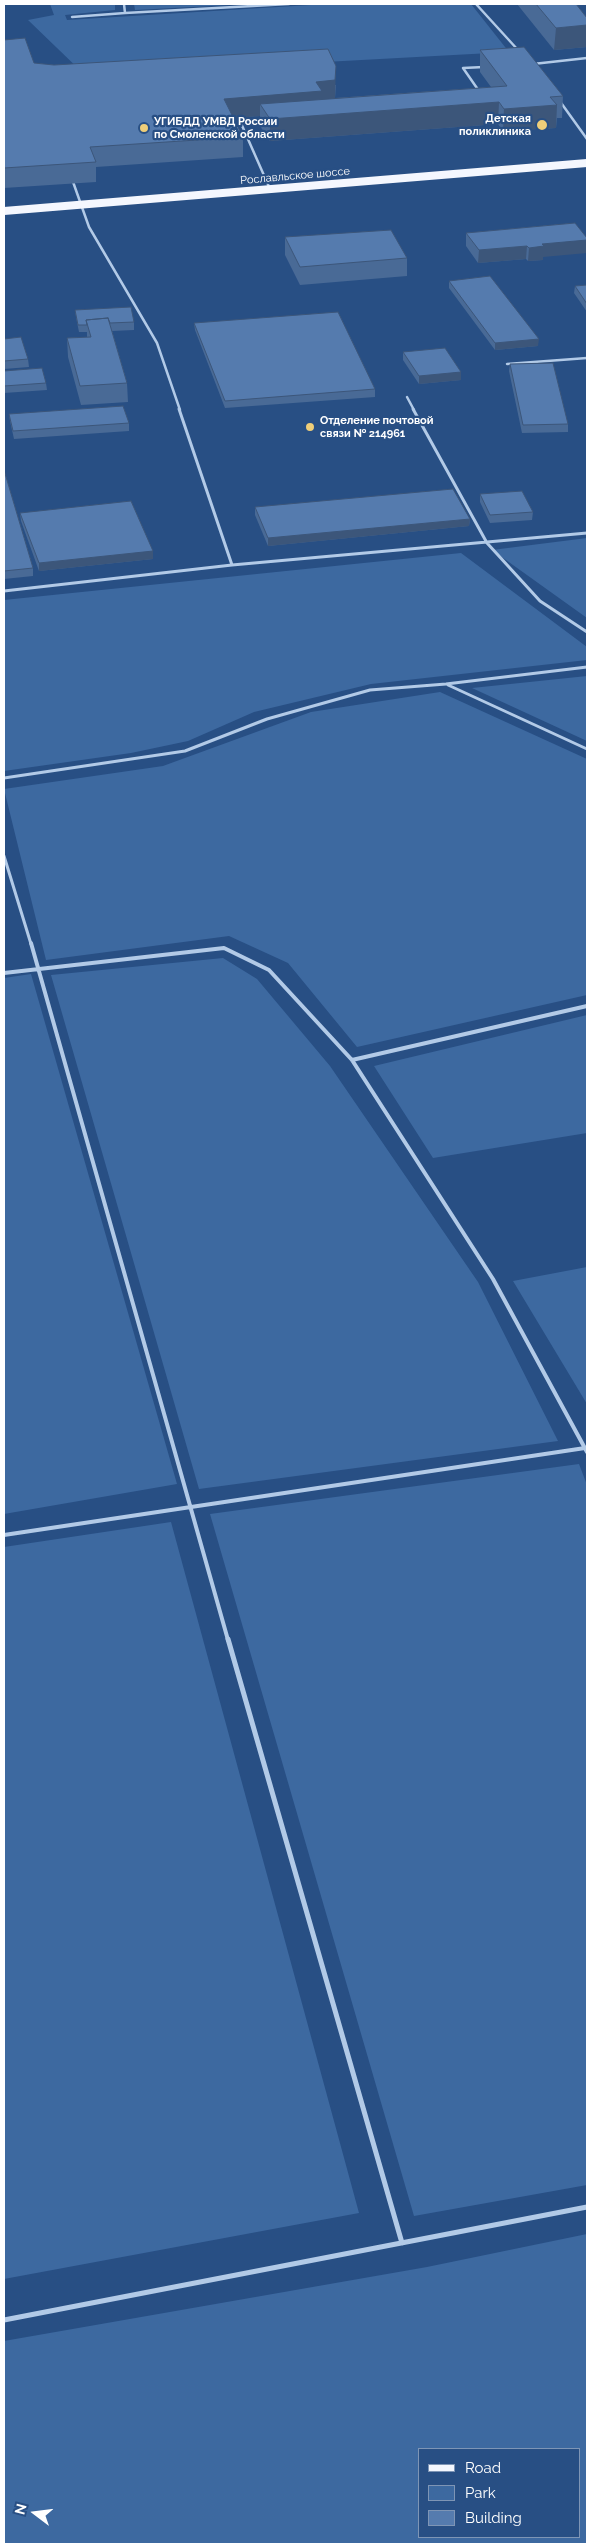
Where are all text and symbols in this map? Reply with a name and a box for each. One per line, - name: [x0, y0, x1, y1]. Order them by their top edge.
- place label: Детская поликлиника: [459, 112, 531, 138]
- place label: УГИБДД УМВД России по Смоленской области: [154, 115, 285, 141]
- marker: Детская поликлиника: [535, 118, 549, 132]
- marker: УГИБДД УМВД России по Смоленской области: [138, 122, 150, 134]
- street label: Рославльское шоссе: [240, 165, 350, 187]
- place label: Отделение почтовой связи № 214961: [320, 414, 434, 440]
- marker: Отделение почтовой связи № 214961: [304, 421, 316, 433]
- legend: [418, 2448, 581, 2538]
- text: Road: [465, 2459, 501, 2477]
- text: Park: [465, 2484, 496, 2502]
- north arrow: [10, 2488, 60, 2538]
- text: N: [11, 2502, 30, 2516]
- text: Building: [465, 2509, 522, 2527]

